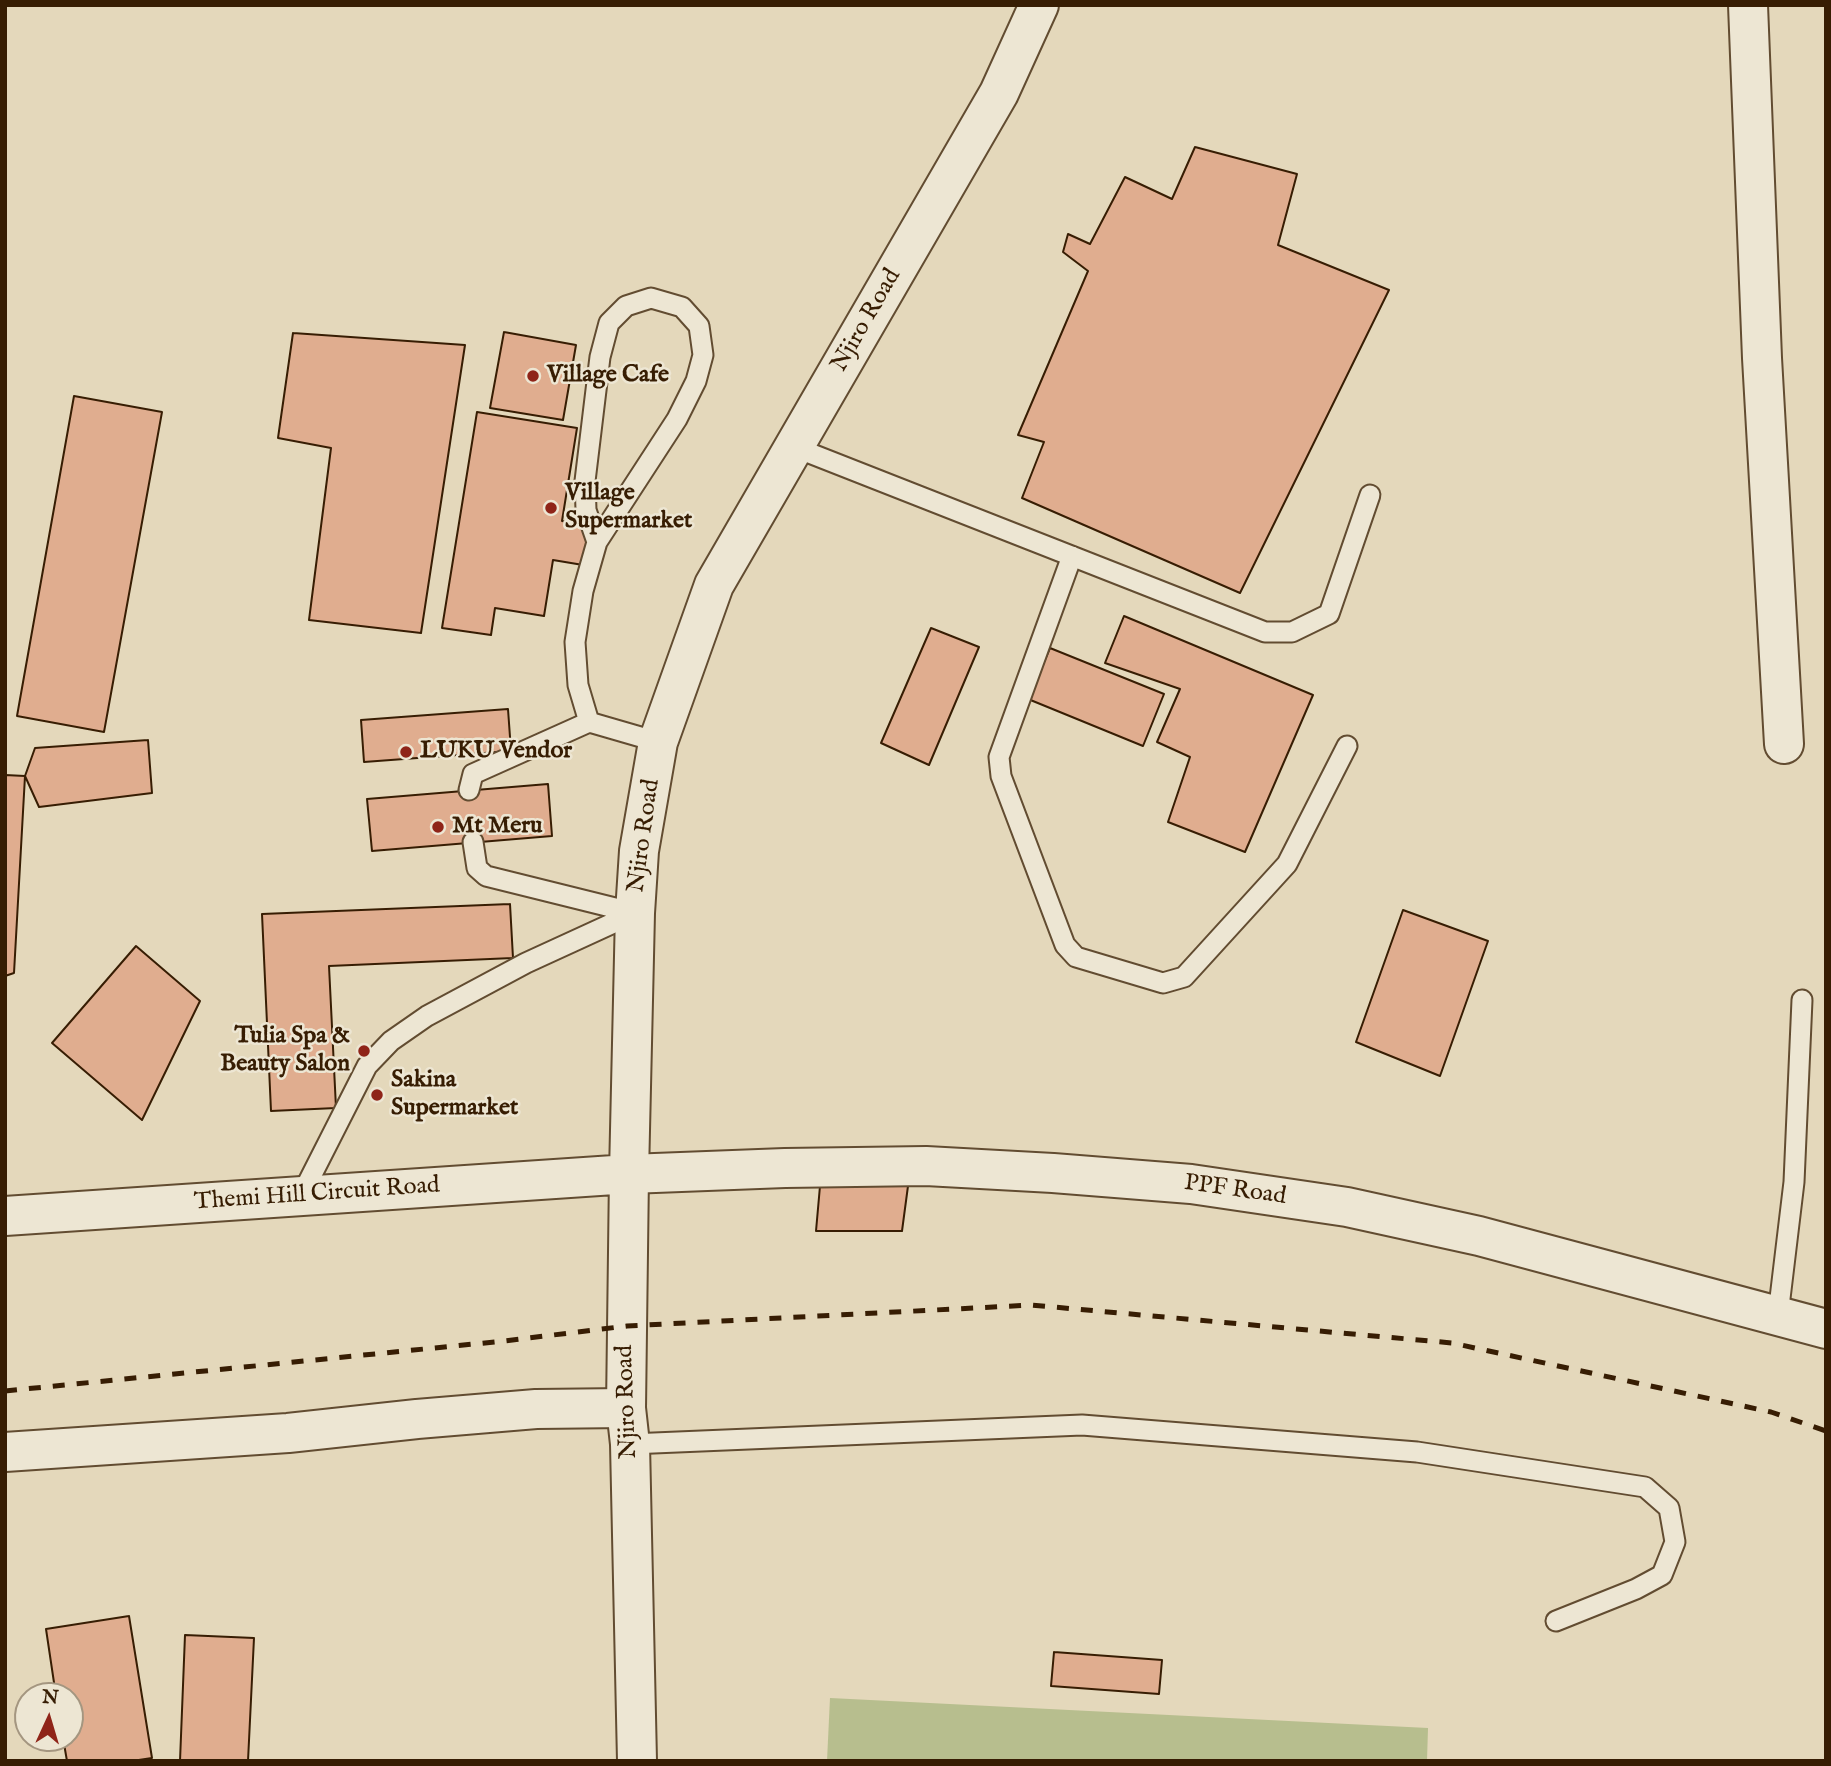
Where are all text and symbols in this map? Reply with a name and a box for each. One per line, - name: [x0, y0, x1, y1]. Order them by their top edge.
- street label: Njiro Road: [826, 264, 908, 378]
- place label: Village Cafe: [547, 362, 669, 390]
- marker: Village Cafe: [525, 368, 541, 384]
- place label: Village Supermarket: [565, 480, 692, 536]
- marker: Village Supermarket: [543, 500, 559, 516]
- place label: LUKU Vendor: [420, 738, 572, 766]
- marker: LUKU Vendor: [398, 744, 414, 760]
- street label: Njiro Road: [623, 777, 667, 895]
- place label: Mt Meru: [452, 813, 543, 841]
- marker: Mt Meru: [430, 819, 446, 835]
- place label: Tulia Spa & Beauty Salon: [220, 1023, 350, 1079]
- marker: Tulia Spa & Beauty Salon: [356, 1043, 372, 1059]
- place label: Sakina Supermarket: [391, 1067, 518, 1123]
- marker: Sakina Supermarket: [369, 1087, 385, 1103]
- street label: PPF Road: [1182, 1170, 1288, 1212]
- street label: Themi Hill Circuit Road: [193, 1172, 441, 1218]
- street label: Njiro Road: [612, 1344, 644, 1460]
- north arrow: [14, 1682, 84, 1752]
- text: N: [41, 1686, 59, 1711]

